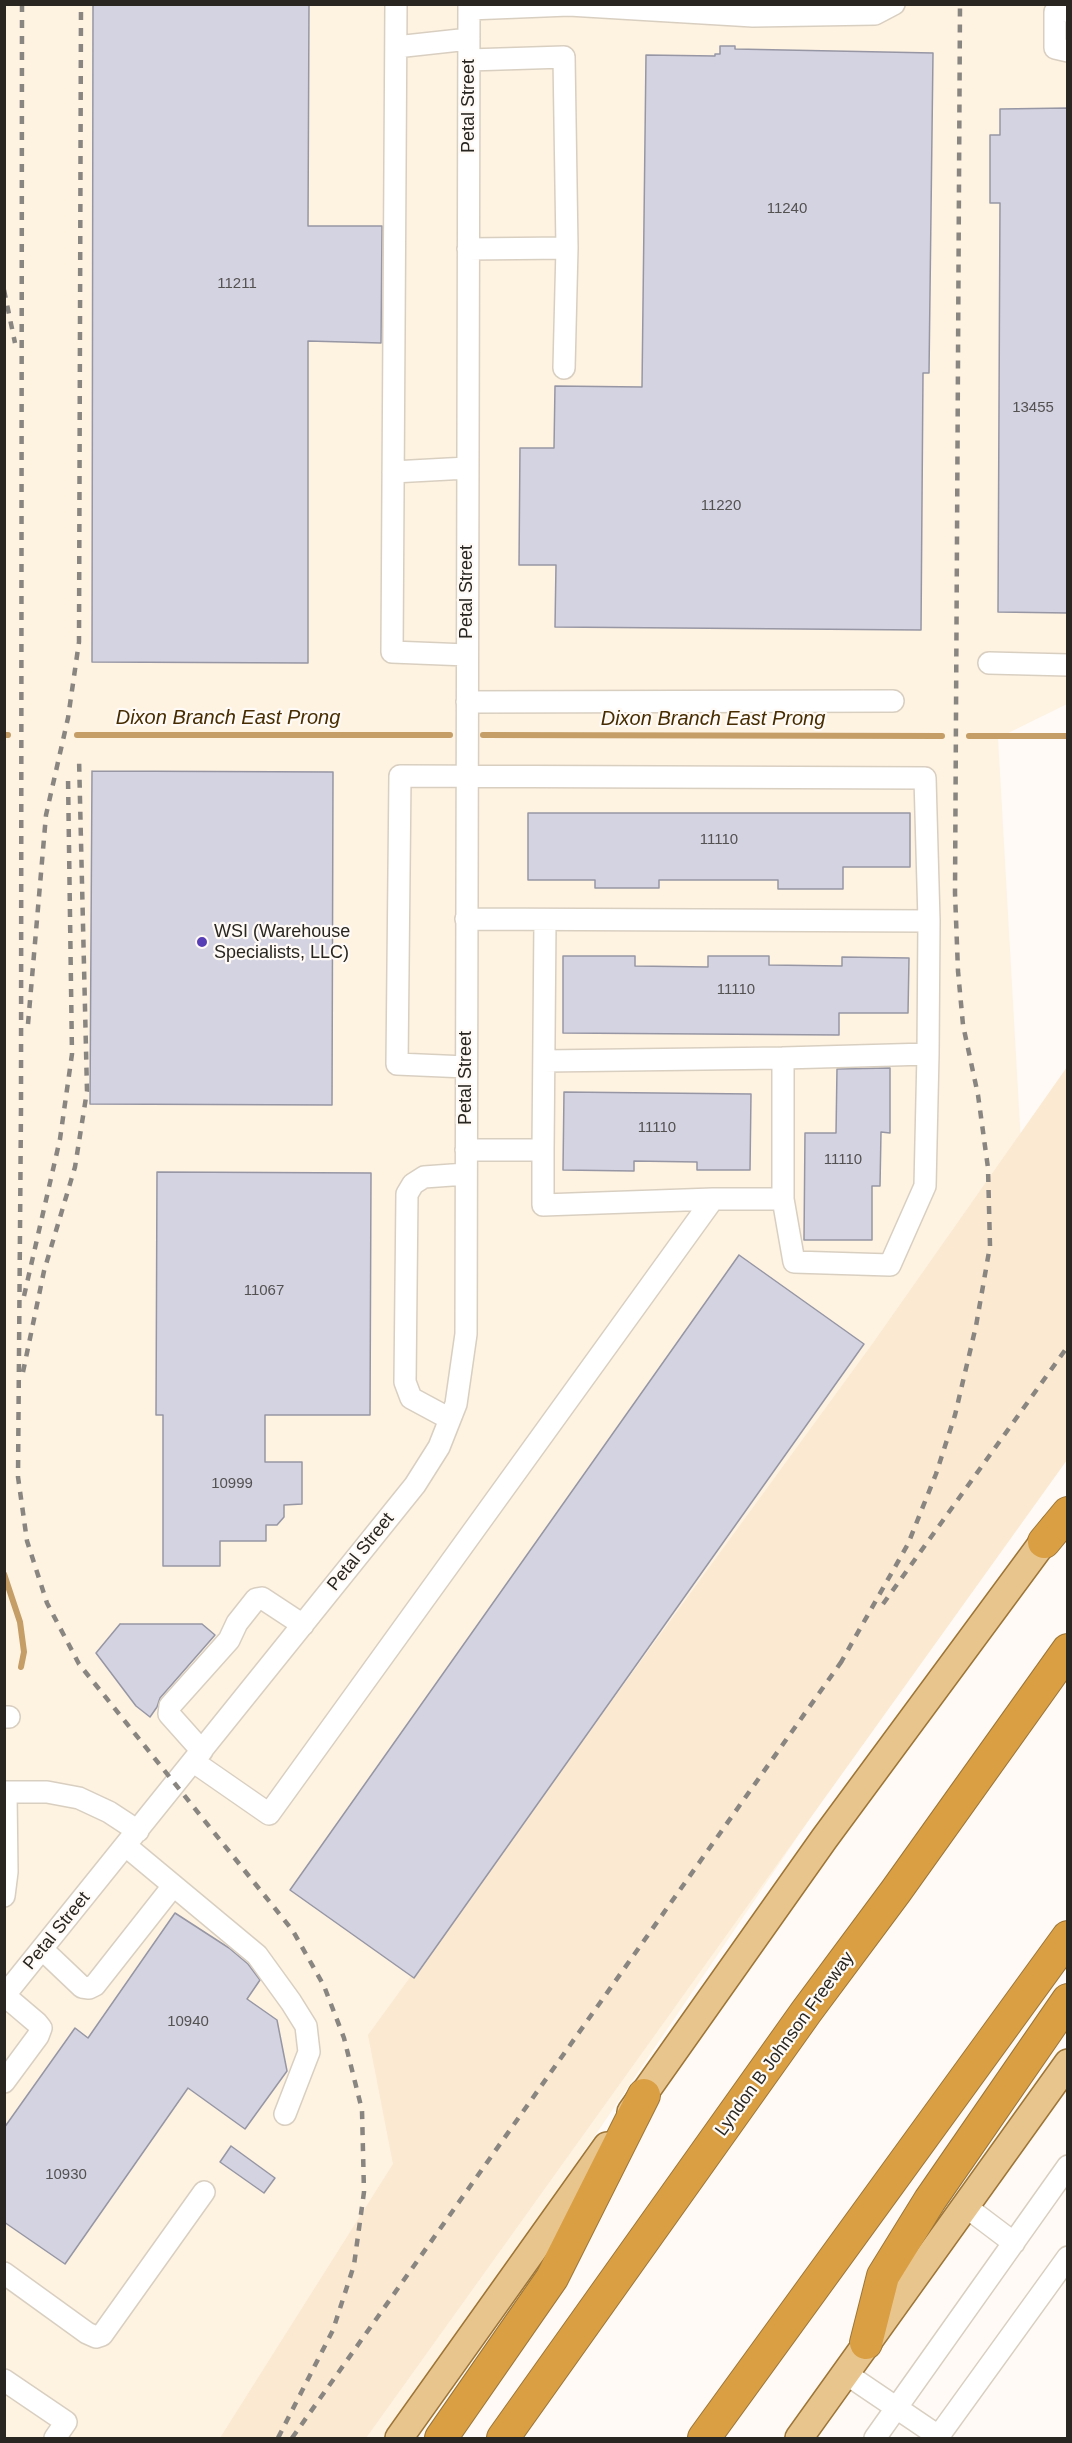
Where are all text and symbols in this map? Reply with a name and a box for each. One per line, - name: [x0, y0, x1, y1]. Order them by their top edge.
- street label: Petal Street: [458, 59, 480, 153]
- house number: 11240: [767, 200, 807, 218]
- house number: 11211: [217, 275, 257, 293]
- house number: 13455: [1012, 399, 1054, 417]
- house number: 11220: [701, 497, 741, 515]
- street label: Petal Street: [456, 545, 478, 639]
- water label: Dixon Branch East Prong: [116, 706, 340, 730]
- water label: Dixon Branch East Prong: [601, 707, 825, 731]
- house number: 11110: [700, 831, 738, 849]
- place label: WSI (Warehouse Specialists, LLC): [214, 921, 350, 964]
- marker: WSI (Warehouse Specialists, LLC): [195, 935, 209, 949]
- house number: 11110: [717, 981, 755, 999]
- street label: Petal Street: [455, 1031, 477, 1125]
- house number: 11110: [638, 1119, 676, 1137]
- house number: 11110: [824, 1151, 862, 1169]
- house number: 11067: [244, 1282, 284, 1300]
- house number: 10999: [211, 1475, 253, 1493]
- street label: Petal Street: [323, 1509, 399, 1595]
- street label: Petal Street: [19, 1888, 95, 1974]
- street label: Lyndon B Johnson Freeway: [711, 1948, 859, 2140]
- house number: 10940: [167, 2013, 209, 2031]
- house number: 10930: [45, 2166, 87, 2184]

